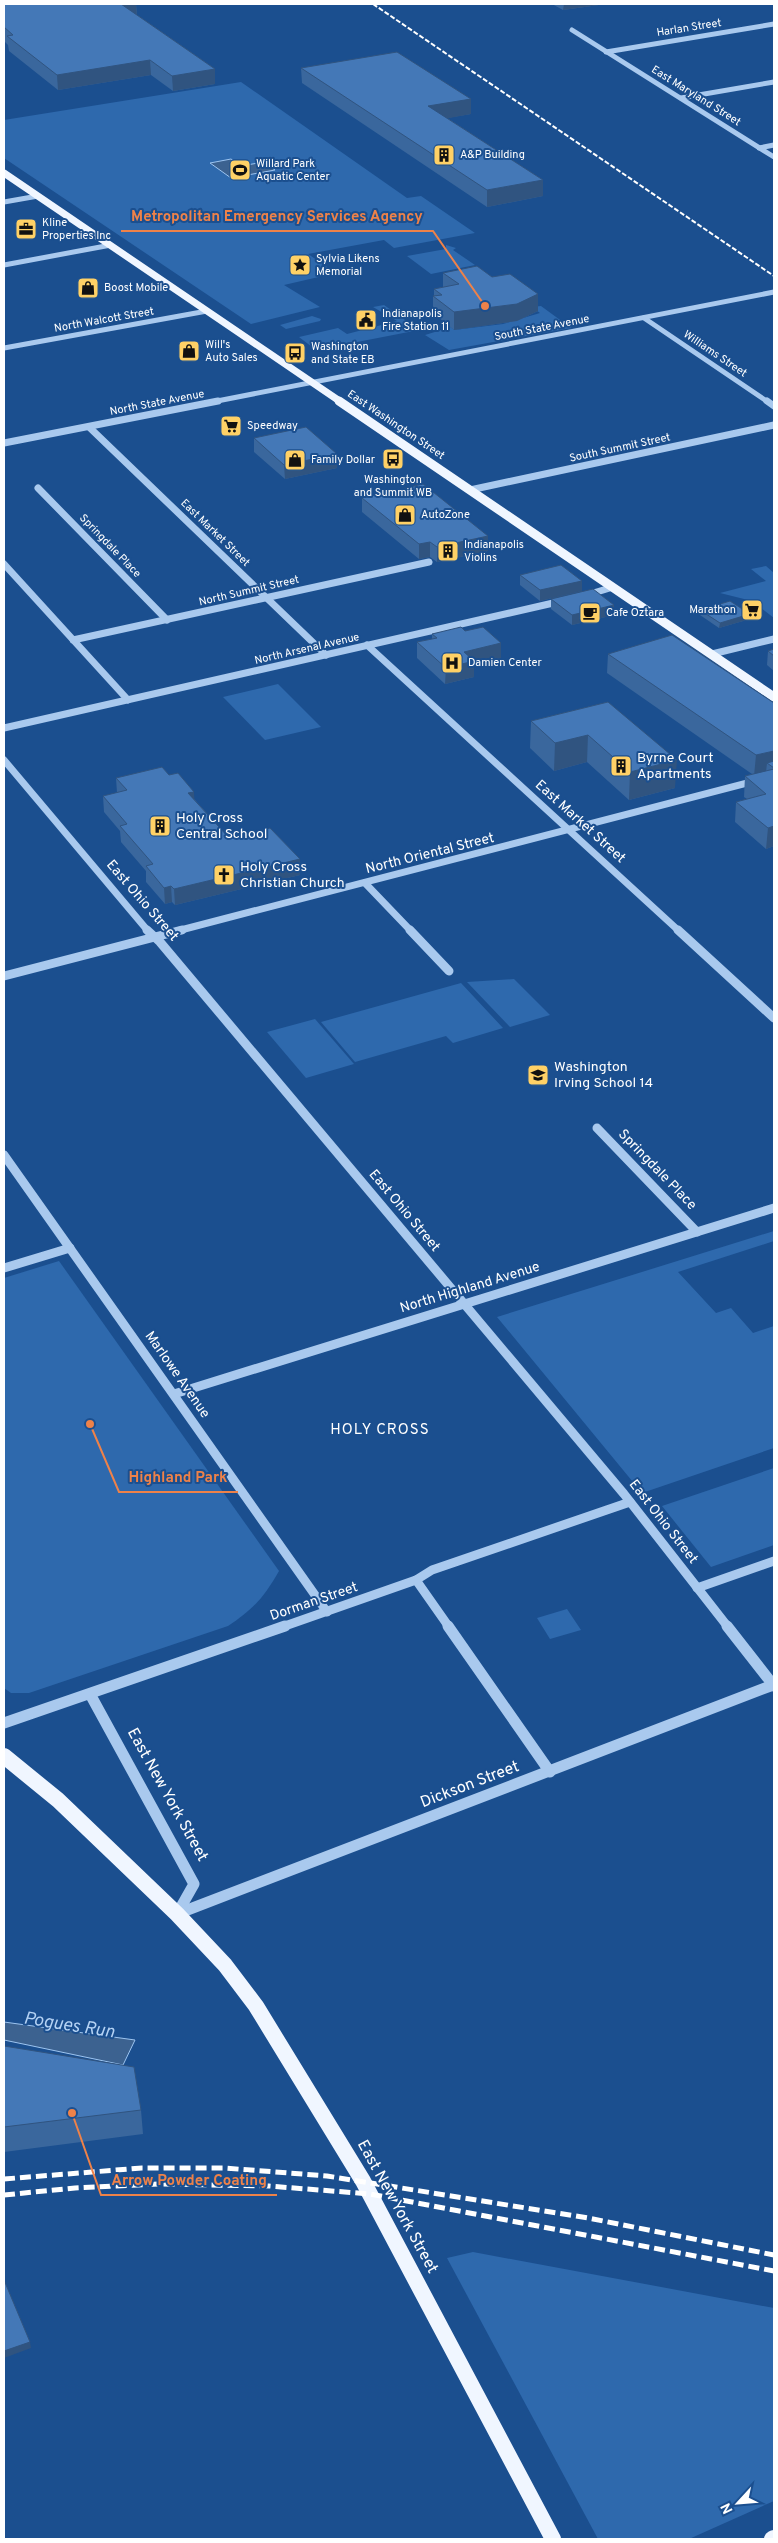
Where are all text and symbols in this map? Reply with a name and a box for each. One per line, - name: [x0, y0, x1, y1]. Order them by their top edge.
- street label: Harlan Street: [656, 16, 722, 40]
- street label: East Maryland Street: [649, 63, 743, 129]
- building icon: A&P Building: [432, 143, 456, 167]
- place label: A&P Building: [460, 148, 525, 162]
- place label: Willard Park Aquatic Center: [256, 157, 331, 184]
- sports icon: Willard Park Aquatic Center: [228, 158, 252, 182]
- callout: Metropolitan Emergency Services Agency: [121, 201, 433, 231]
- text: Metropolitan Emergency Services Agency: [131, 208, 423, 227]
- place label: Kline Properties Inc: [42, 216, 111, 243]
- office icon: Kline Properties Inc: [14, 217, 38, 241]
- place label: Sylvia Likens Memorial: [316, 252, 380, 279]
- place icon: Sylvia Likens Memorial: [288, 253, 312, 277]
- shop icon: Boost Mobile: [76, 276, 100, 300]
- place label: Boost Mobile: [104, 281, 168, 295]
- street label: North Walcott Street: [53, 304, 155, 336]
- place label: Indianapolis Fire Station 11: [382, 307, 449, 334]
- public building icon: Indianapolis Fire Station 11: [354, 308, 378, 332]
- street label: South State Avenue: [493, 312, 591, 344]
- street label: Williams Street: [680, 328, 750, 380]
- place label: Will's Auto Sales: [205, 338, 258, 365]
- shop icon: Will's Auto Sales: [177, 339, 201, 363]
- place label: Washington and State EB: [311, 340, 375, 367]
- bus stop icon: Washington and State EB: [283, 341, 307, 365]
- street label: North State Avenue: [109, 387, 206, 419]
- street label: East Washington Street: [345, 387, 447, 463]
- supermarket icon: Speedway: [219, 414, 243, 438]
- place label: Speedway: [247, 419, 298, 433]
- street label: South Summit Street: [568, 430, 672, 466]
- bus stop icon: Washington and Summit WB: [381, 447, 405, 471]
- shop icon: Family Dollar: [283, 448, 307, 472]
- place label: Family Dollar: [311, 453, 376, 467]
- place label: Washington and Summit WB: [354, 473, 432, 500]
- street label: East Market Street: [177, 496, 253, 570]
- shop icon: AutoZone: [393, 503, 417, 527]
- place label: AutoZone: [421, 508, 470, 522]
- street label: Springdale Place: [76, 511, 144, 581]
- place label: Indianapolis Violins: [464, 538, 524, 565]
- building icon: Indianapolis Violins: [436, 539, 460, 563]
- street label: North Summit Street: [197, 573, 301, 609]
- supermarket icon: Marathon: [740, 598, 764, 622]
- cafe icon: Cafe Oztara: [578, 601, 602, 625]
- place label: Marathon: [689, 603, 736, 617]
- place label: Cafe Oztara: [606, 606, 664, 620]
- street label: North Arsenal Avenue: [253, 630, 361, 668]
- hospital icon: Damien Center: [440, 651, 464, 675]
- place label: Damien Center: [468, 656, 542, 670]
- place label: Byrne Court Apartments: [637, 750, 714, 783]
- building icon: Byrne Court Apartments: [609, 754, 633, 778]
- street label: East Market Street: [531, 777, 629, 867]
- place label: Holy Cross Central School: [176, 810, 267, 843]
- building icon: Holy Cross Central School: [148, 814, 172, 838]
- street label: North Oriental Street: [364, 830, 496, 878]
- street label: East Ohio Street: [102, 857, 182, 945]
- place label: Holy Cross Christian Church: [240, 859, 345, 892]
- church icon: Holy Cross Christian Church: [212, 863, 236, 887]
- place label: Washington Irving School 14: [554, 1059, 653, 1092]
- school or university icon: Washington Irving School 14: [526, 1063, 550, 1087]
- street label: Springdale Place: [614, 1126, 700, 1214]
- street label: East Ohio Street: [365, 1166, 443, 1256]
- street label: North Highland Avenue: [398, 1259, 542, 1317]
- street label: Marlowe Avenue: [141, 1328, 213, 1422]
- district label: HOLY CROSS: [330, 1421, 430, 1440]
- callout: Highland Park: [119, 1462, 238, 1492]
- text: Highland Park: [128, 1469, 228, 1488]
- street label: East Ohio Street: [625, 1477, 701, 1567]
- street label: Dorman Street: [268, 1579, 360, 1625]
- street label: East New York Street: [122, 1725, 212, 1865]
- street label: Dickson Street: [418, 1757, 522, 1813]
- water label: Pogues Run: [22, 2007, 116, 2045]
- street label: East New York Street: [352, 2137, 442, 2277]
- callout: Arrow Powder Coating: [101, 2165, 277, 2195]
- text: Arrow Powder Coating: [111, 2172, 267, 2191]
- north arrow: [713, 2478, 763, 2528]
- text: N: [718, 2500, 738, 2516]

